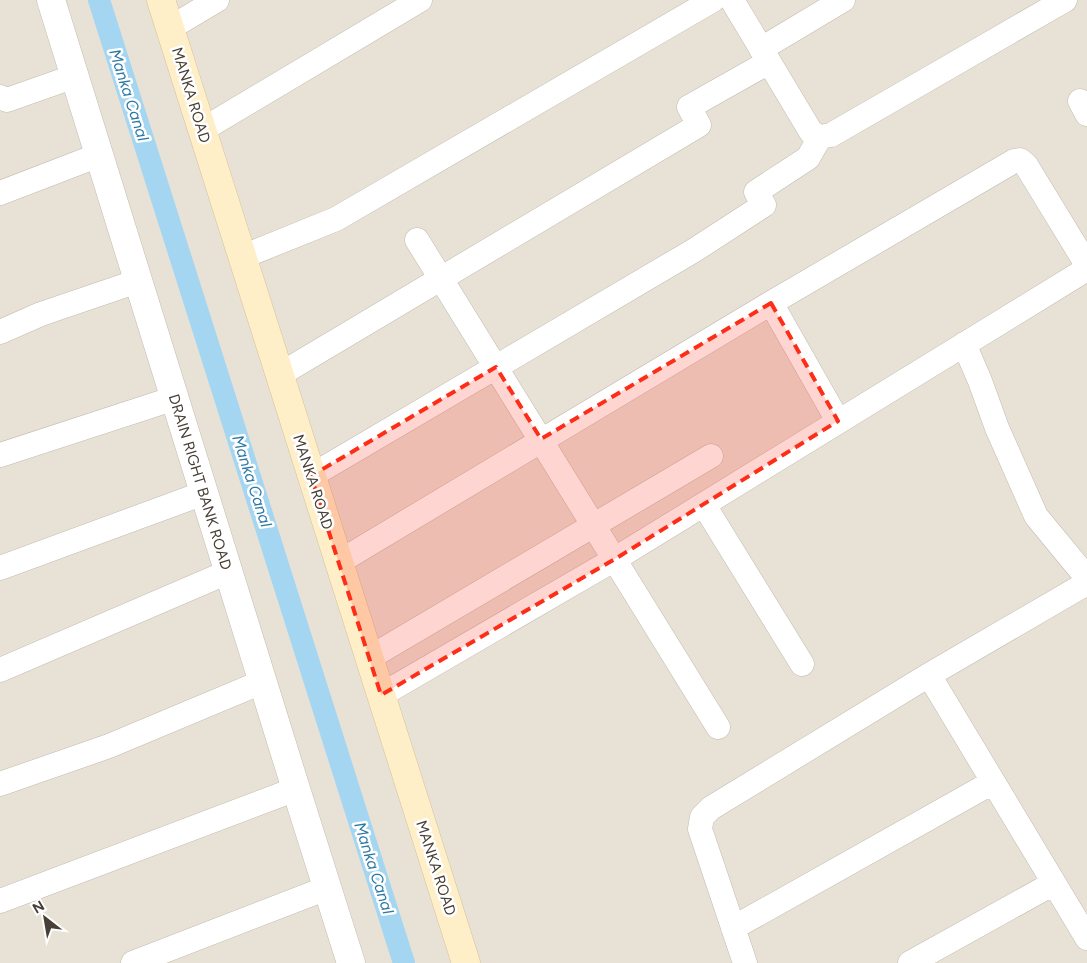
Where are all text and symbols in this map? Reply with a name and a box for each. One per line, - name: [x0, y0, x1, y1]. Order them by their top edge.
- street label: MANKA ROAD: [168, 45, 214, 145]
- water label: Manka Canal: [105, 47, 153, 144]
- street label: DRAIN RIGHT BANK ROAD: [165, 392, 235, 572]
- street label: MANKA ROAD: [289, 432, 337, 532]
- water label: Manka Canal: [228, 433, 276, 530]
- street label: MANKA ROAD: [412, 818, 460, 918]
- water label: Manka Canal: [350, 820, 398, 917]
- north arrow: [20, 893, 70, 943]
- text: N: [30, 897, 48, 917]

